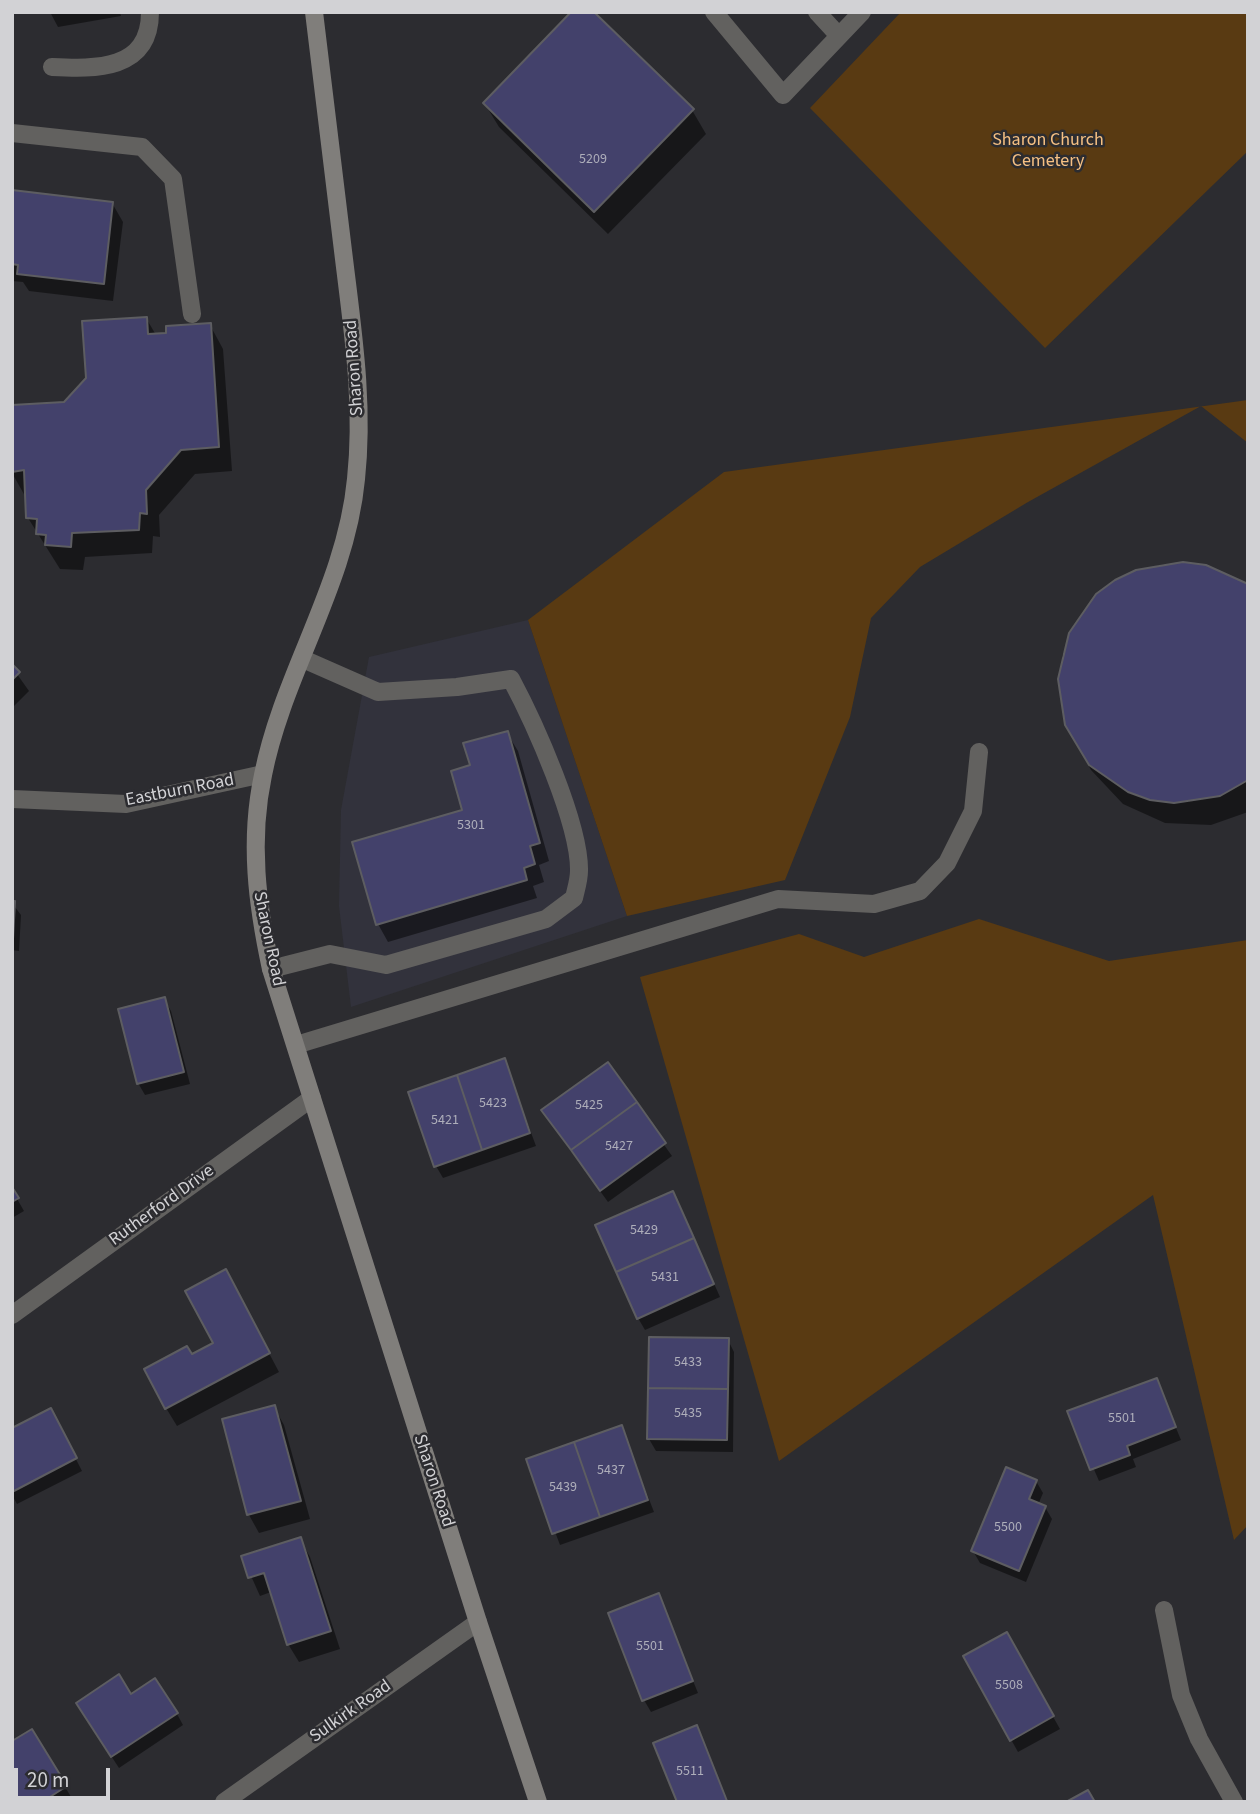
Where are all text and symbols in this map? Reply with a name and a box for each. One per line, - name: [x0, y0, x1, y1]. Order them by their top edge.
- park label: Sharon Church Cemetery: [992, 130, 1104, 172]
- house number: 5209: [579, 152, 607, 168]
- street label: Sharon Road: [341, 319, 369, 417]
- street label: Eastburn Road: [124, 770, 236, 812]
- house number: 5301: [457, 818, 485, 834]
- street label: Sharon Road: [247, 890, 289, 988]
- house number: 5423: [479, 1096, 507, 1112]
- house number: 5425: [575, 1098, 603, 1114]
- house number: 5421: [431, 1113, 459, 1129]
- house number: 5427: [605, 1139, 633, 1155]
- street label: Rutherford Drive: [105, 1161, 219, 1251]
- house number: 5429: [630, 1223, 658, 1239]
- house number: 5431: [651, 1270, 679, 1286]
- house number: 5433: [674, 1355, 702, 1371]
- house number: 5435: [674, 1406, 702, 1422]
- house number: 5501: [1108, 1411, 1136, 1427]
- street label: Sharon Road: [408, 1432, 458, 1530]
- house number: 5437: [597, 1463, 625, 1479]
- house number: 5439: [549, 1480, 577, 1496]
- house number: 5500: [994, 1520, 1022, 1536]
- house number: 5501: [636, 1639, 664, 1655]
- street label: Sulkirk Road: [306, 1676, 396, 1748]
- house number: 5508: [995, 1678, 1023, 1694]
- scale bar: [18, 1755, 114, 1799]
- house number: 5511: [676, 1764, 704, 1780]
- text: 20 m: [27, 1765, 69, 1795]

